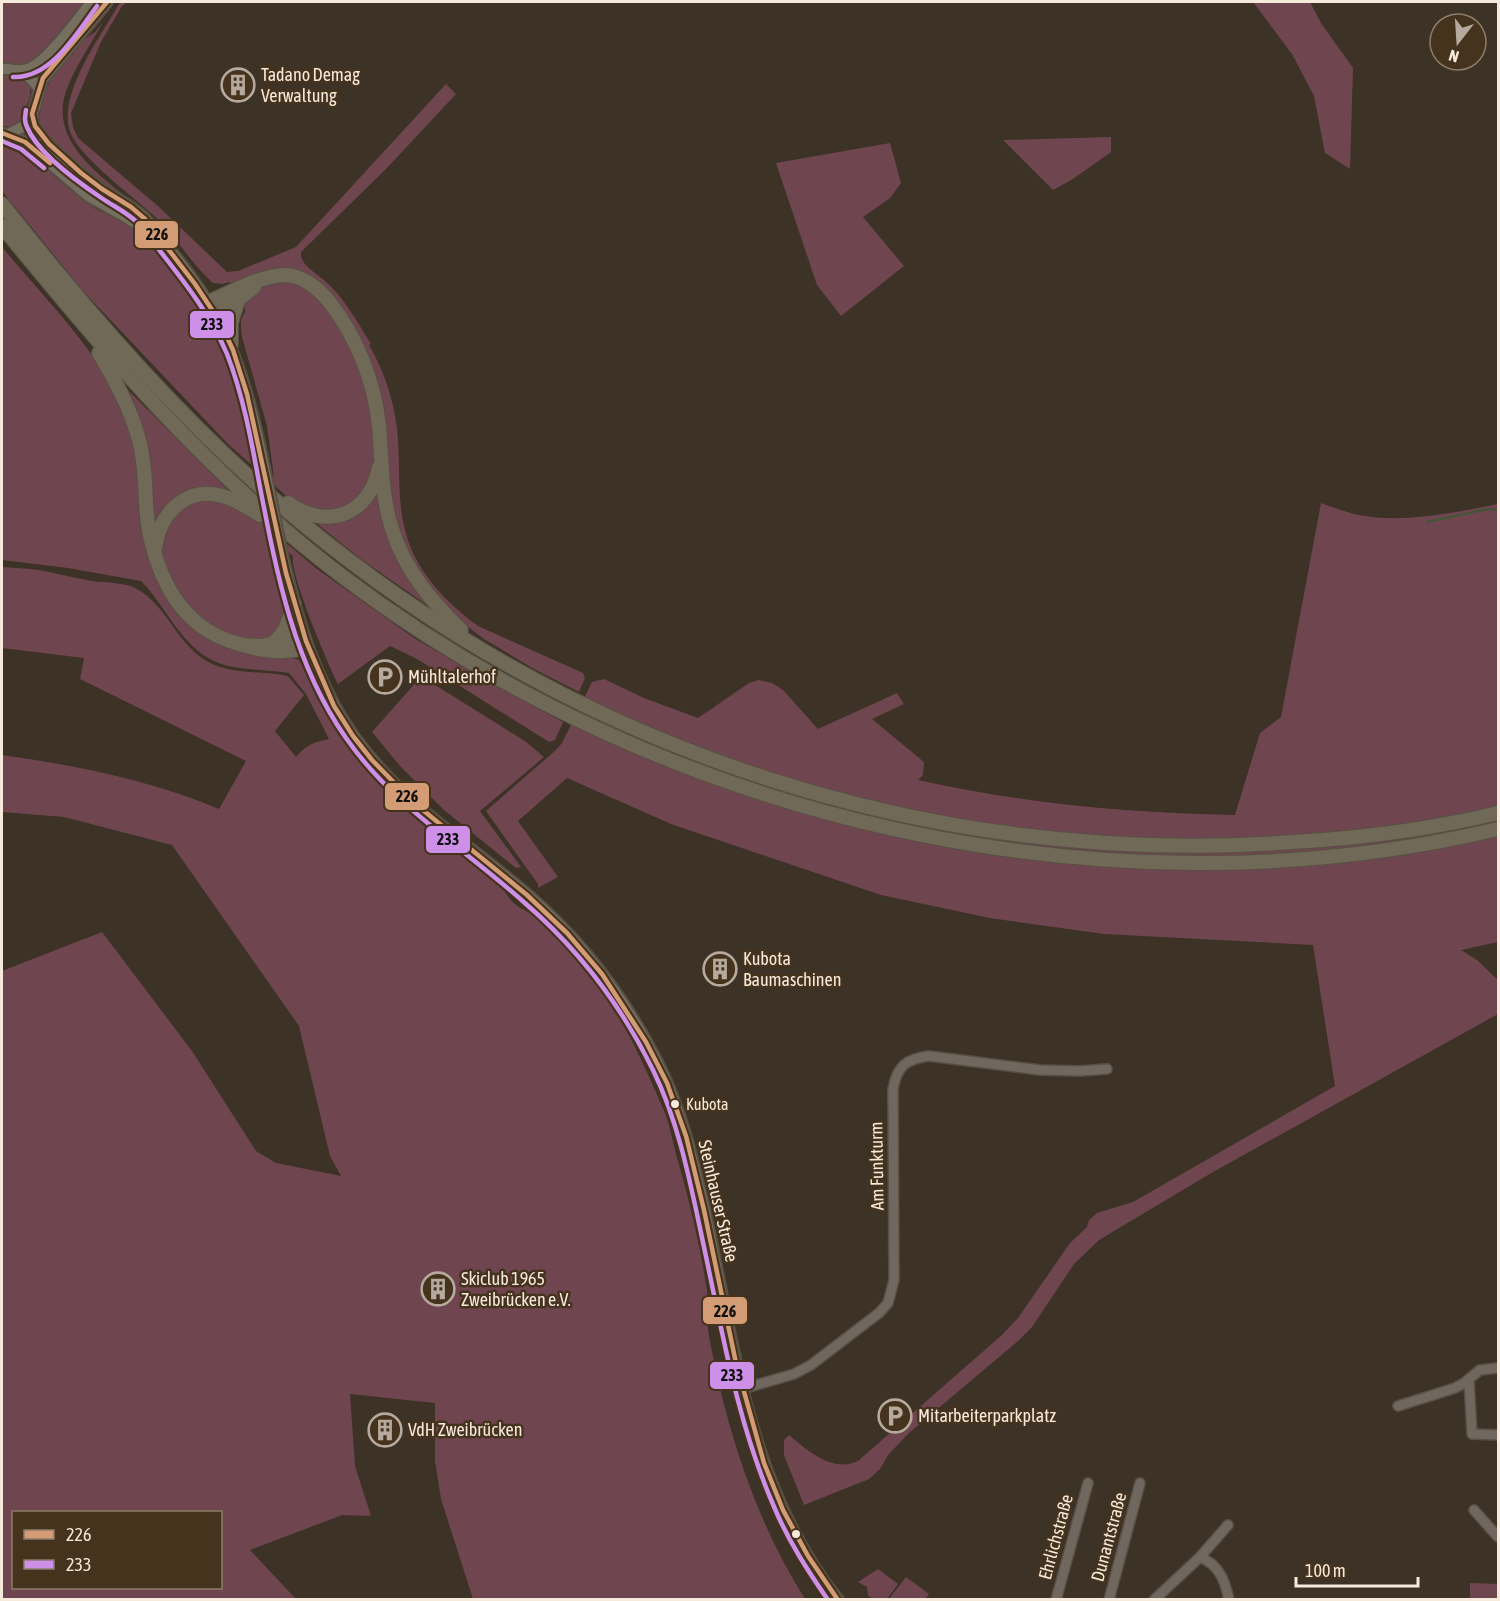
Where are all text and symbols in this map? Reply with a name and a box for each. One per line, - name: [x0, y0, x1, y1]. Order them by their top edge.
- north arrow: [1428, 12, 1488, 72]
- text: N: [1446, 46, 1461, 66]
- place label: Tadano Demag Verwaltung: [261, 64, 360, 106]
- building icon: Tadano Demag Verwaltung: [220, 67, 256, 103]
- line badge: 226: [134, 220, 179, 249]
- text: 226: [146, 225, 169, 243]
- line badge: 233: [189, 310, 235, 339]
- text: 233: [201, 315, 223, 333]
- parking icon: Mühltalerhof: [367, 659, 403, 695]
- place label: Mühltalerhof: [408, 666, 496, 687]
- line badge: 226: [384, 782, 430, 811]
- text: 226: [396, 787, 419, 805]
- line badge: 233: [425, 825, 471, 854]
- text: 233: [437, 830, 459, 848]
- place label: Kubota Baumaschinen: [743, 948, 841, 990]
- building icon: Kubota Baumaschinen: [702, 951, 738, 987]
- place label: Kubota: [686, 1095, 729, 1113]
- marker: Kubota: [669, 1098, 681, 1110]
- street label: Am Funkturm: [865, 1121, 888, 1211]
- street label: Steinhauser Straße: [694, 1138, 743, 1264]
- place label: Skiclub 1965 Zweibrücken e.V.: [461, 1268, 571, 1310]
- building icon: Skiclub 1965 Zweibrücken e.V.: [420, 1271, 456, 1307]
- line badge: 226: [702, 1296, 748, 1325]
- text: 226: [714, 1302, 737, 1320]
- line badge: 233: [709, 1361, 755, 1390]
- text: 233: [721, 1366, 743, 1384]
- parking icon: Mitarbeiterparkplatz: [877, 1398, 913, 1434]
- place label: Mitarbeiterparkplatz: [918, 1405, 1056, 1426]
- building icon: VdH Zweibrücken: [367, 1412, 403, 1448]
- place label: VdH Zweibrücken: [408, 1419, 522, 1440]
- street label: Dunantstraße: [1087, 1490, 1130, 1584]
- street label: Ehrlichstraße: [1034, 1492, 1077, 1582]
- legend: [12, 1511, 222, 1589]
- text: 226: [66, 1524, 91, 1545]
- unlabelled marker: [790, 1528, 802, 1540]
- scale bar: [1296, 1550, 1418, 1588]
- text: 233: [66, 1554, 91, 1575]
- text: 100 m: [1305, 1560, 1346, 1581]

